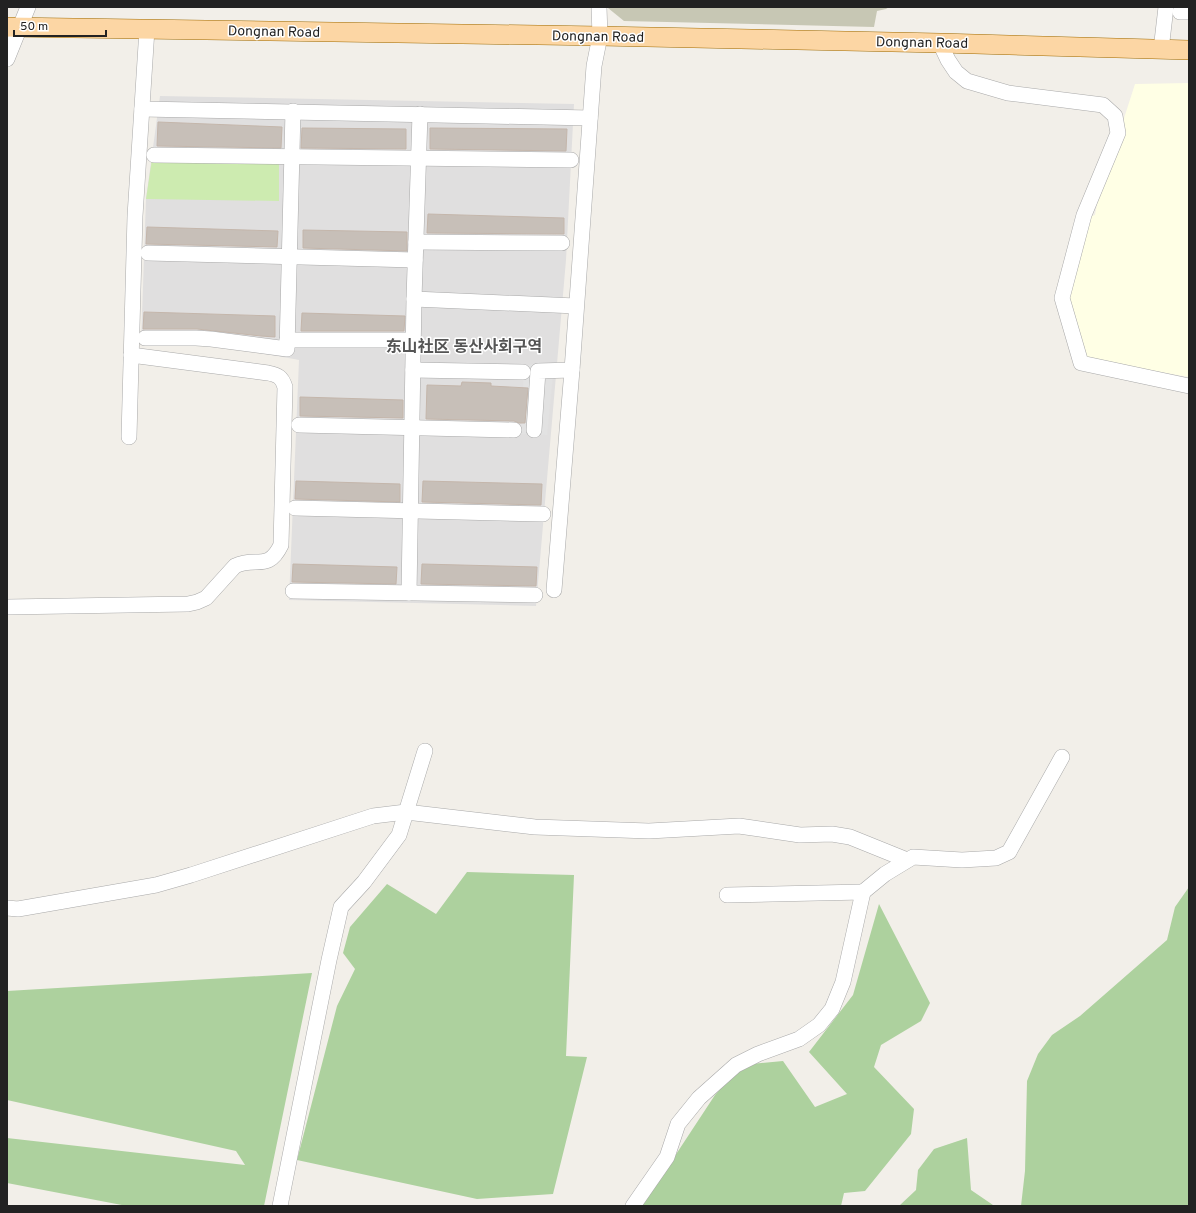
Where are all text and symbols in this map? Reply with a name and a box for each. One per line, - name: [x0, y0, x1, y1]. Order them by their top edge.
- scale bar: [14, 12, 106, 38]
- text: 50 m: [20, 19, 48, 35]
- street label: Dongnan Road: [228, 23, 320, 42]
- street label: Dongnan Road: [552, 28, 644, 47]
- street label: Dongnan Road: [876, 34, 968, 53]
- district label: 东山社区 동산사회구역: [386, 337, 542, 358]

